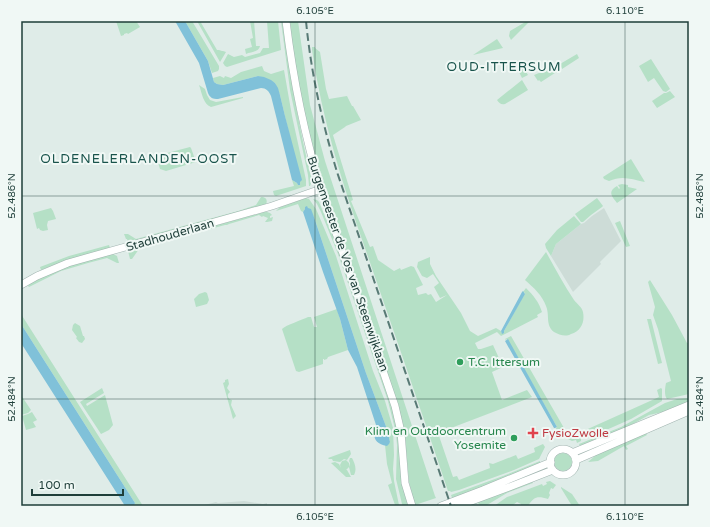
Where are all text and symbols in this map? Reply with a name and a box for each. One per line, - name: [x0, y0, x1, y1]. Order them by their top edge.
- text: 6.105°E: [296, 5, 334, 17]
- text: 6.110°E: [606, 5, 644, 17]
- district label: OUD-ITTERSUM: [447, 59, 562, 75]
- district label: OLDENELERLANDEN-OOST: [40, 151, 238, 167]
- street label: Burgemeester de Vos van Steenwijklaan: [304, 155, 392, 373]
- text: 52.486°N: [6, 173, 18, 219]
- text: 52.486°N: [694, 173, 706, 219]
- street label: Stadhouderlaan: [124, 216, 216, 254]
- place label: T.C. Ittersum: [468, 355, 540, 369]
- marker: T.C. Ittersum: [455, 357, 465, 367]
- text: 52.484°N: [6, 376, 18, 422]
- text: 52.484°N: [694, 376, 706, 422]
- place label: Klim en Outdoorcentrum Yosemite: [365, 424, 506, 452]
- place label: FysioZwolle: [542, 426, 609, 440]
- marker: FysioZwolle: [527, 427, 539, 439]
- marker: Klim en Outdoorcentrum Yosemite: [509, 433, 519, 443]
- scale bar: [32, 471, 123, 497]
- text: 100 m: [38, 478, 75, 492]
- text: 6.105°E: [296, 511, 334, 523]
- text: 6.110°E: [606, 511, 644, 523]

